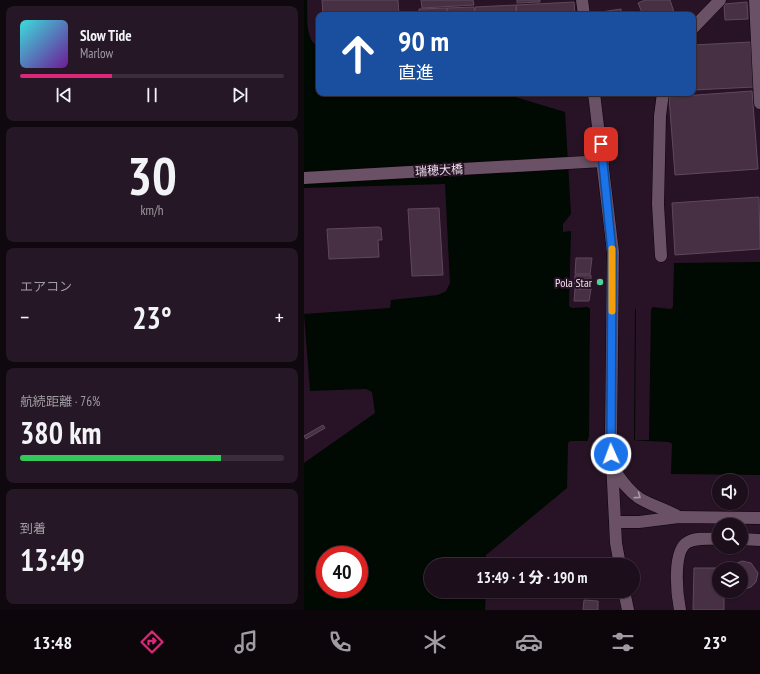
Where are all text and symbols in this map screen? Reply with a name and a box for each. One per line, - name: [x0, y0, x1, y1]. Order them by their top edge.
- text: 90 m: [398, 22, 449, 59]
- text: Slow Tide: [80, 26, 132, 45]
- icon: ahead: [332, 28, 384, 80]
- text: Marlow: [80, 45, 113, 62]
- text: 直進: [398, 61, 434, 84]
- icon: previous: [53, 84, 75, 106]
- icon: pause: [141, 84, 163, 106]
- icon: next: [229, 84, 251, 106]
- pin: [584, 127, 618, 161]
- icon: arrive: [590, 133, 612, 155]
- text: 30: [127, 142, 177, 209]
- street label: 瑞穂大橋: [415, 161, 463, 179]
- text: km/h: [140, 202, 164, 219]
- place label: Pola Star: [555, 275, 593, 290]
- marker: Pola Star: [595, 277, 605, 287]
- text: エアコン: [20, 278, 72, 295]
- text: 23°: [132, 298, 172, 337]
- text: −: [20, 303, 29, 331]
- text: +: [275, 303, 284, 331]
- text: 航続距離 · 76%: [20, 393, 100, 410]
- text: 380 km: [20, 413, 101, 452]
- position arrow: [590, 433, 632, 475]
- map controls: [712, 474, 748, 598]
- button: sound: [712, 474, 748, 510]
- one-way arrow: [633, 491, 640, 498]
- button: search: [712, 518, 748, 554]
- text: 到着: [20, 520, 46, 537]
- text: 13:49: [20, 540, 85, 579]
- speed limit sign: 40: [316, 546, 368, 598]
- button: layers: [712, 562, 748, 598]
- text: 13:49 · 1 分 · 190 m: [477, 568, 587, 587]
- icon: directions: [138, 628, 166, 656]
- icon: music: [232, 628, 260, 656]
- icon: phone: [326, 628, 354, 656]
- icon: climate: [421, 628, 449, 656]
- icon: car: [515, 628, 543, 656]
- icon: filters: [609, 628, 637, 656]
- text: 13:48: [33, 631, 72, 654]
- text: 23°: [703, 631, 727, 654]

